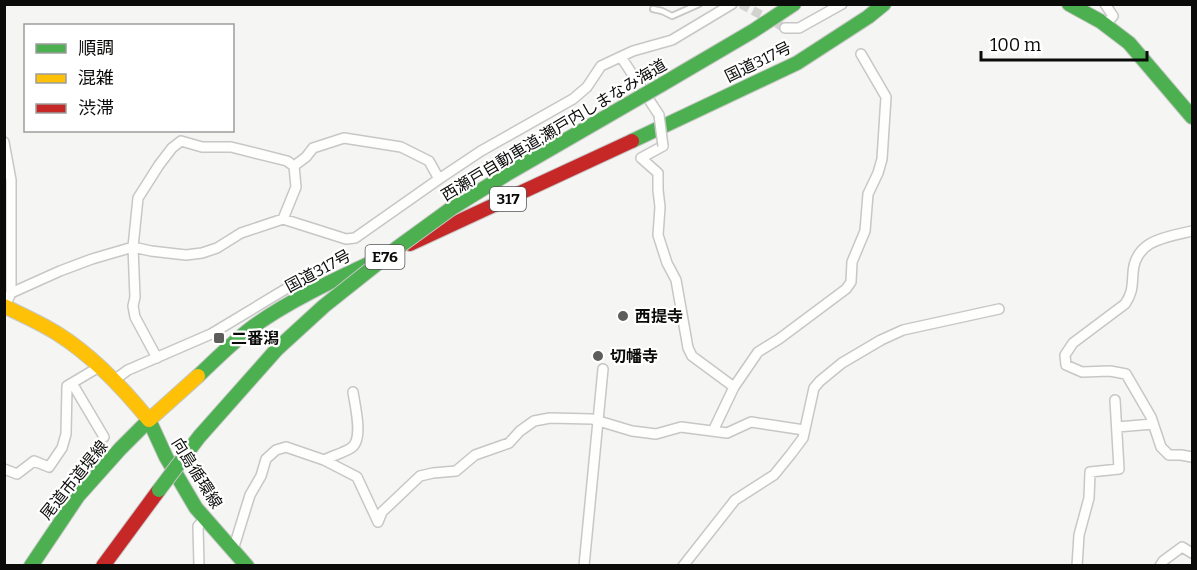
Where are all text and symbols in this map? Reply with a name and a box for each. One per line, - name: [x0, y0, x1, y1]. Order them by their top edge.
- legend: [24, 24, 234, 132]
- scale bar: [981, 24, 1148, 62]
- text: 100 m: [990, 34, 1041, 56]
- text: 順調: [78, 37, 114, 59]
- street label: 国道317号: [722, 38, 794, 86]
- street label: 西瀬戸自動車道;瀬戸内しまなみ海道: [438, 55, 670, 205]
- text: 混雑: [78, 67, 114, 89]
- text: 渋滞: [78, 97, 114, 119]
- road number: 317: [490, 187, 526, 211]
- road number: E76: [366, 245, 404, 269]
- street label: 国道317号: [282, 246, 354, 296]
- place label: 西提寺: [635, 307, 683, 326]
- marker: 西提寺: [616, 309, 630, 323]
- place label: 二番潟: [231, 329, 279, 348]
- marker: 二番潟: [212, 331, 226, 345]
- place label: 切幡寺: [610, 347, 658, 366]
- marker: 切幡寺: [591, 349, 605, 363]
- street label: 向島循環線: [168, 434, 226, 512]
- street label: 尾道市道堤線: [36, 437, 112, 523]

